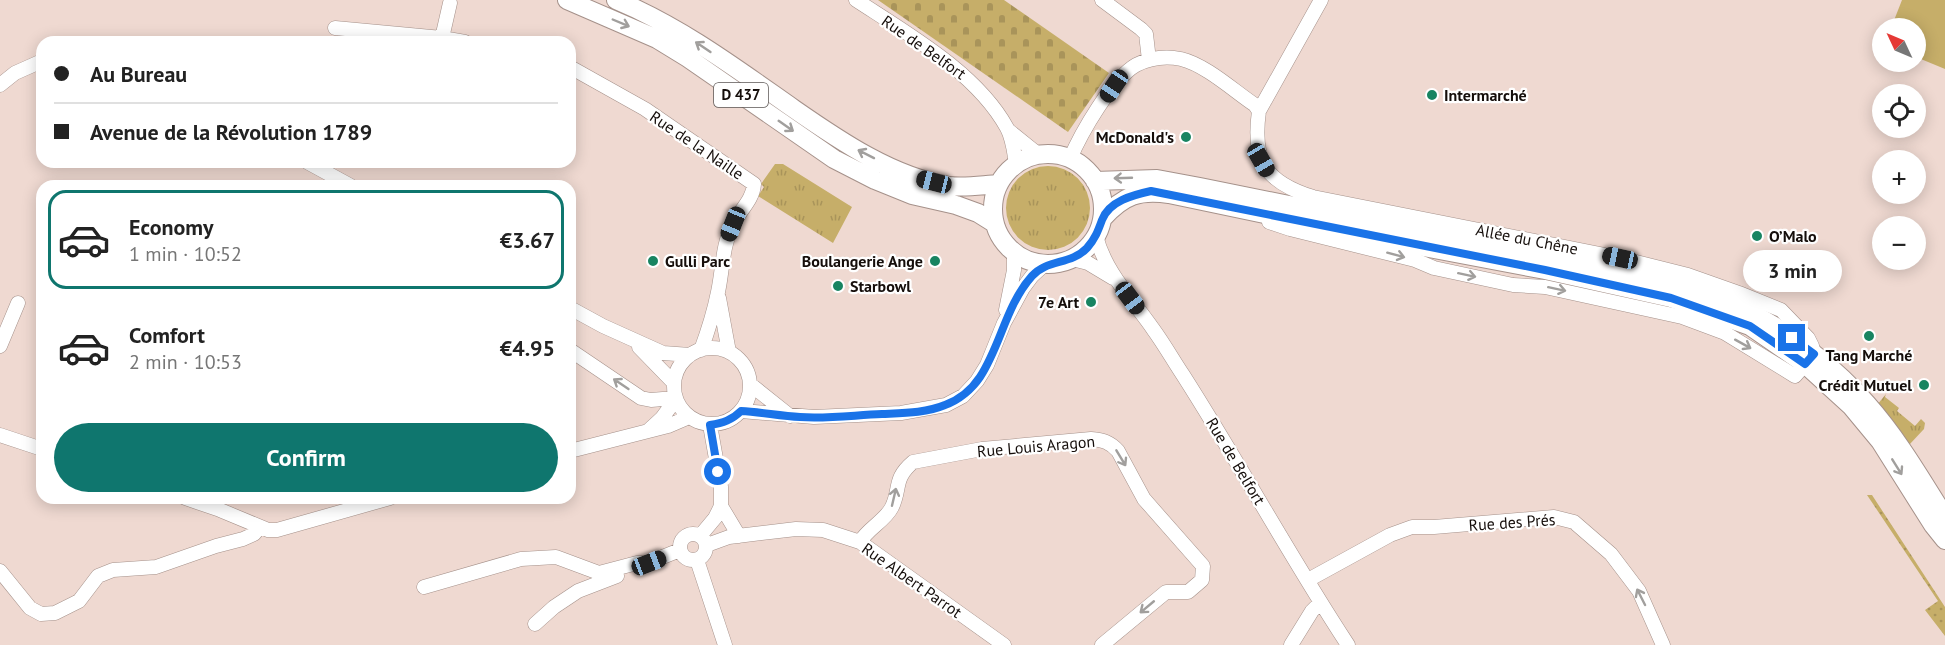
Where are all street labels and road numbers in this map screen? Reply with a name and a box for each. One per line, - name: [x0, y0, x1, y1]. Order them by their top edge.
- street label: Rue de Belfort: [878, 11, 971, 84]
- road number: D 437: [714, 83, 768, 107]
- street label: Rue de la Naille: [646, 106, 748, 184]
- street label: Allée du Chêne: [1474, 219, 1580, 259]
- street label: Rue de Belfort: [1202, 414, 1270, 509]
- street label: Rue Louis Aragon: [976, 431, 1096, 461]
- street label: Rue des Prés: [1468, 509, 1556, 535]
- street label: Rue Albert Parrot: [858, 538, 966, 622]

